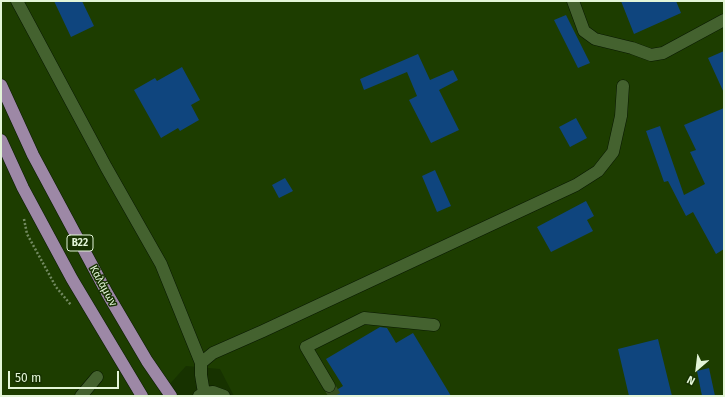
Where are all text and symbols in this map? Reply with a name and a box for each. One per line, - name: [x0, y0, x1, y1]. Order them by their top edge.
- road number: B22: [67, 235, 93, 251]
- street label: Καλάμων: [86, 263, 120, 309]
- north arrow: [677, 349, 717, 389]
- scale bar: [10, 363, 121, 389]
- text: 50 m: [15, 371, 41, 385]
- text: N: [685, 373, 697, 387]

